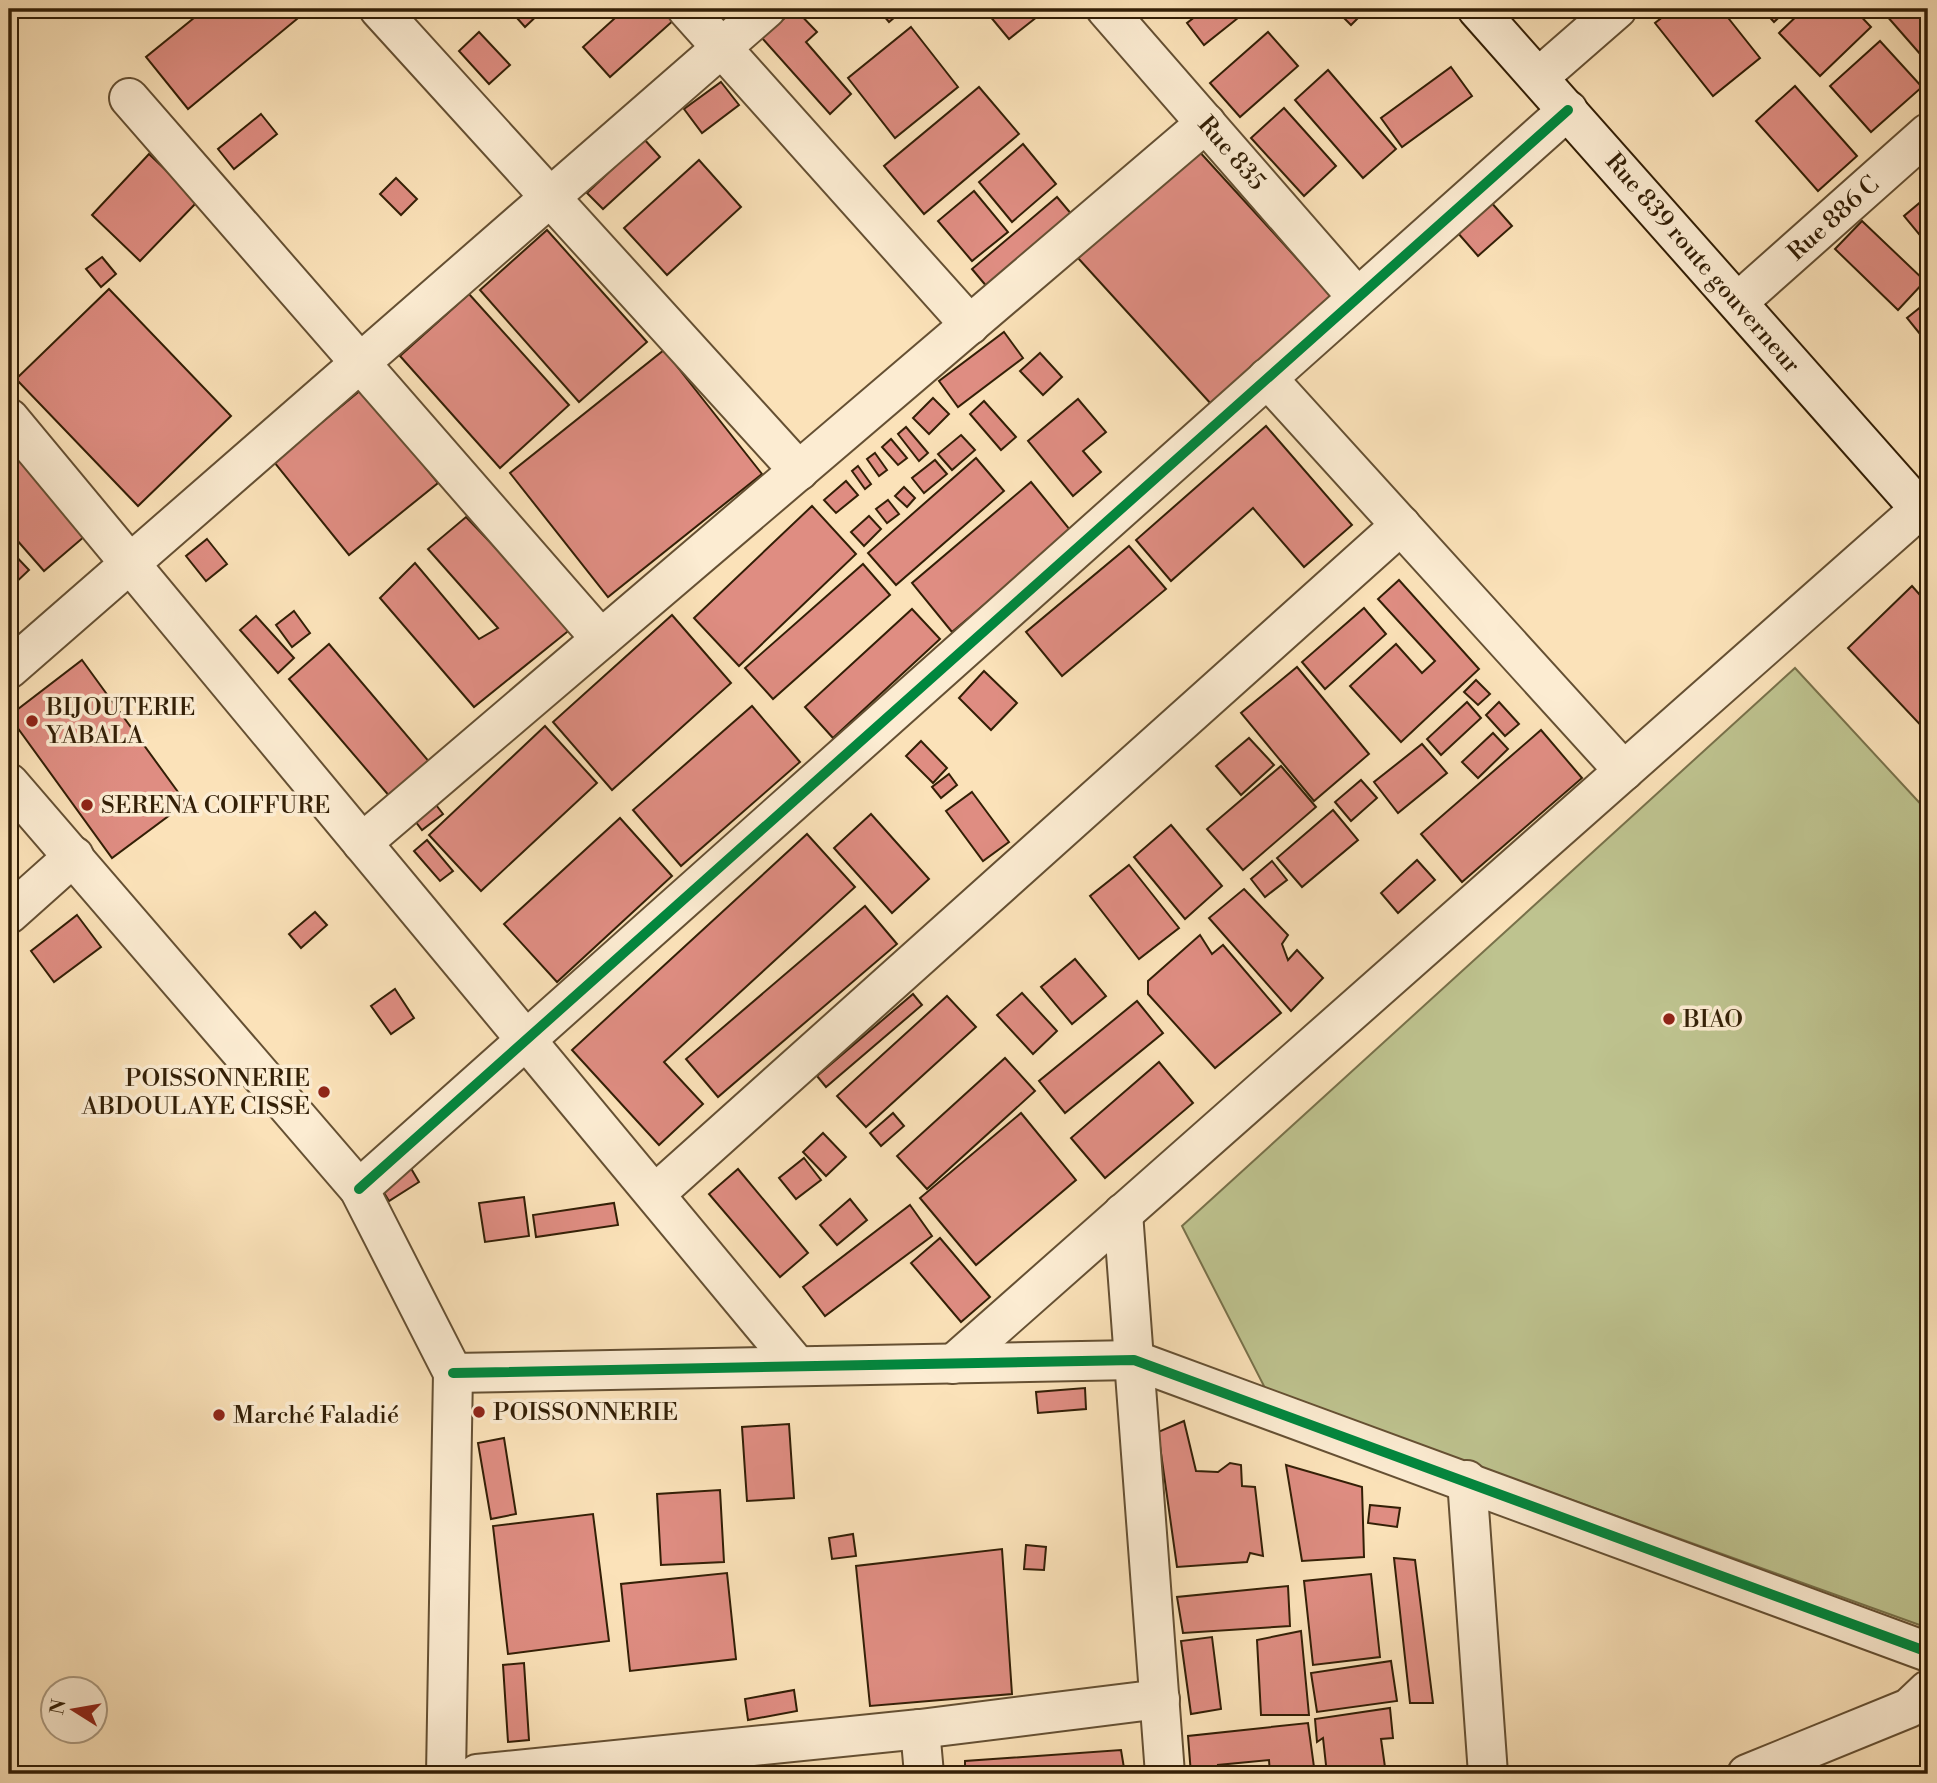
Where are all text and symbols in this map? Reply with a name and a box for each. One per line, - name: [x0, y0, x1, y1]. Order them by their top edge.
- street label: Rue 835: [1191, 110, 1272, 197]
- street label: Rue 839 route gouverneur: [1598, 147, 1806, 380]
- street label: Rue 886 C: [1782, 170, 1886, 268]
- place label: BIJOUTERIE YABALA: [44, 693, 195, 751]
- marker: BIJOUTERIE YABALA: [24, 713, 40, 729]
- place label: SERENA COIFFURE: [101, 791, 330, 821]
- marker: SERENA COIFFURE: [79, 797, 95, 813]
- place label: BIAO: [1682, 1005, 1743, 1035]
- marker: BIAO: [1661, 1011, 1677, 1027]
- place label: POISSONNERIE ABDOULAYE CISSE: [81, 1064, 310, 1122]
- marker: POISSONNERIE ABDOULAYE CISSE: [316, 1084, 332, 1100]
- place label: POISSONNERIE: [493, 1398, 678, 1428]
- place label: Marché Faladié: [233, 1401, 399, 1431]
- marker: POISSONNERIE: [471, 1404, 487, 1420]
- marker: Marché Faladié: [211, 1407, 227, 1423]
- north arrow: [38, 1674, 108, 1744]
- text: N: [45, 1697, 72, 1717]

